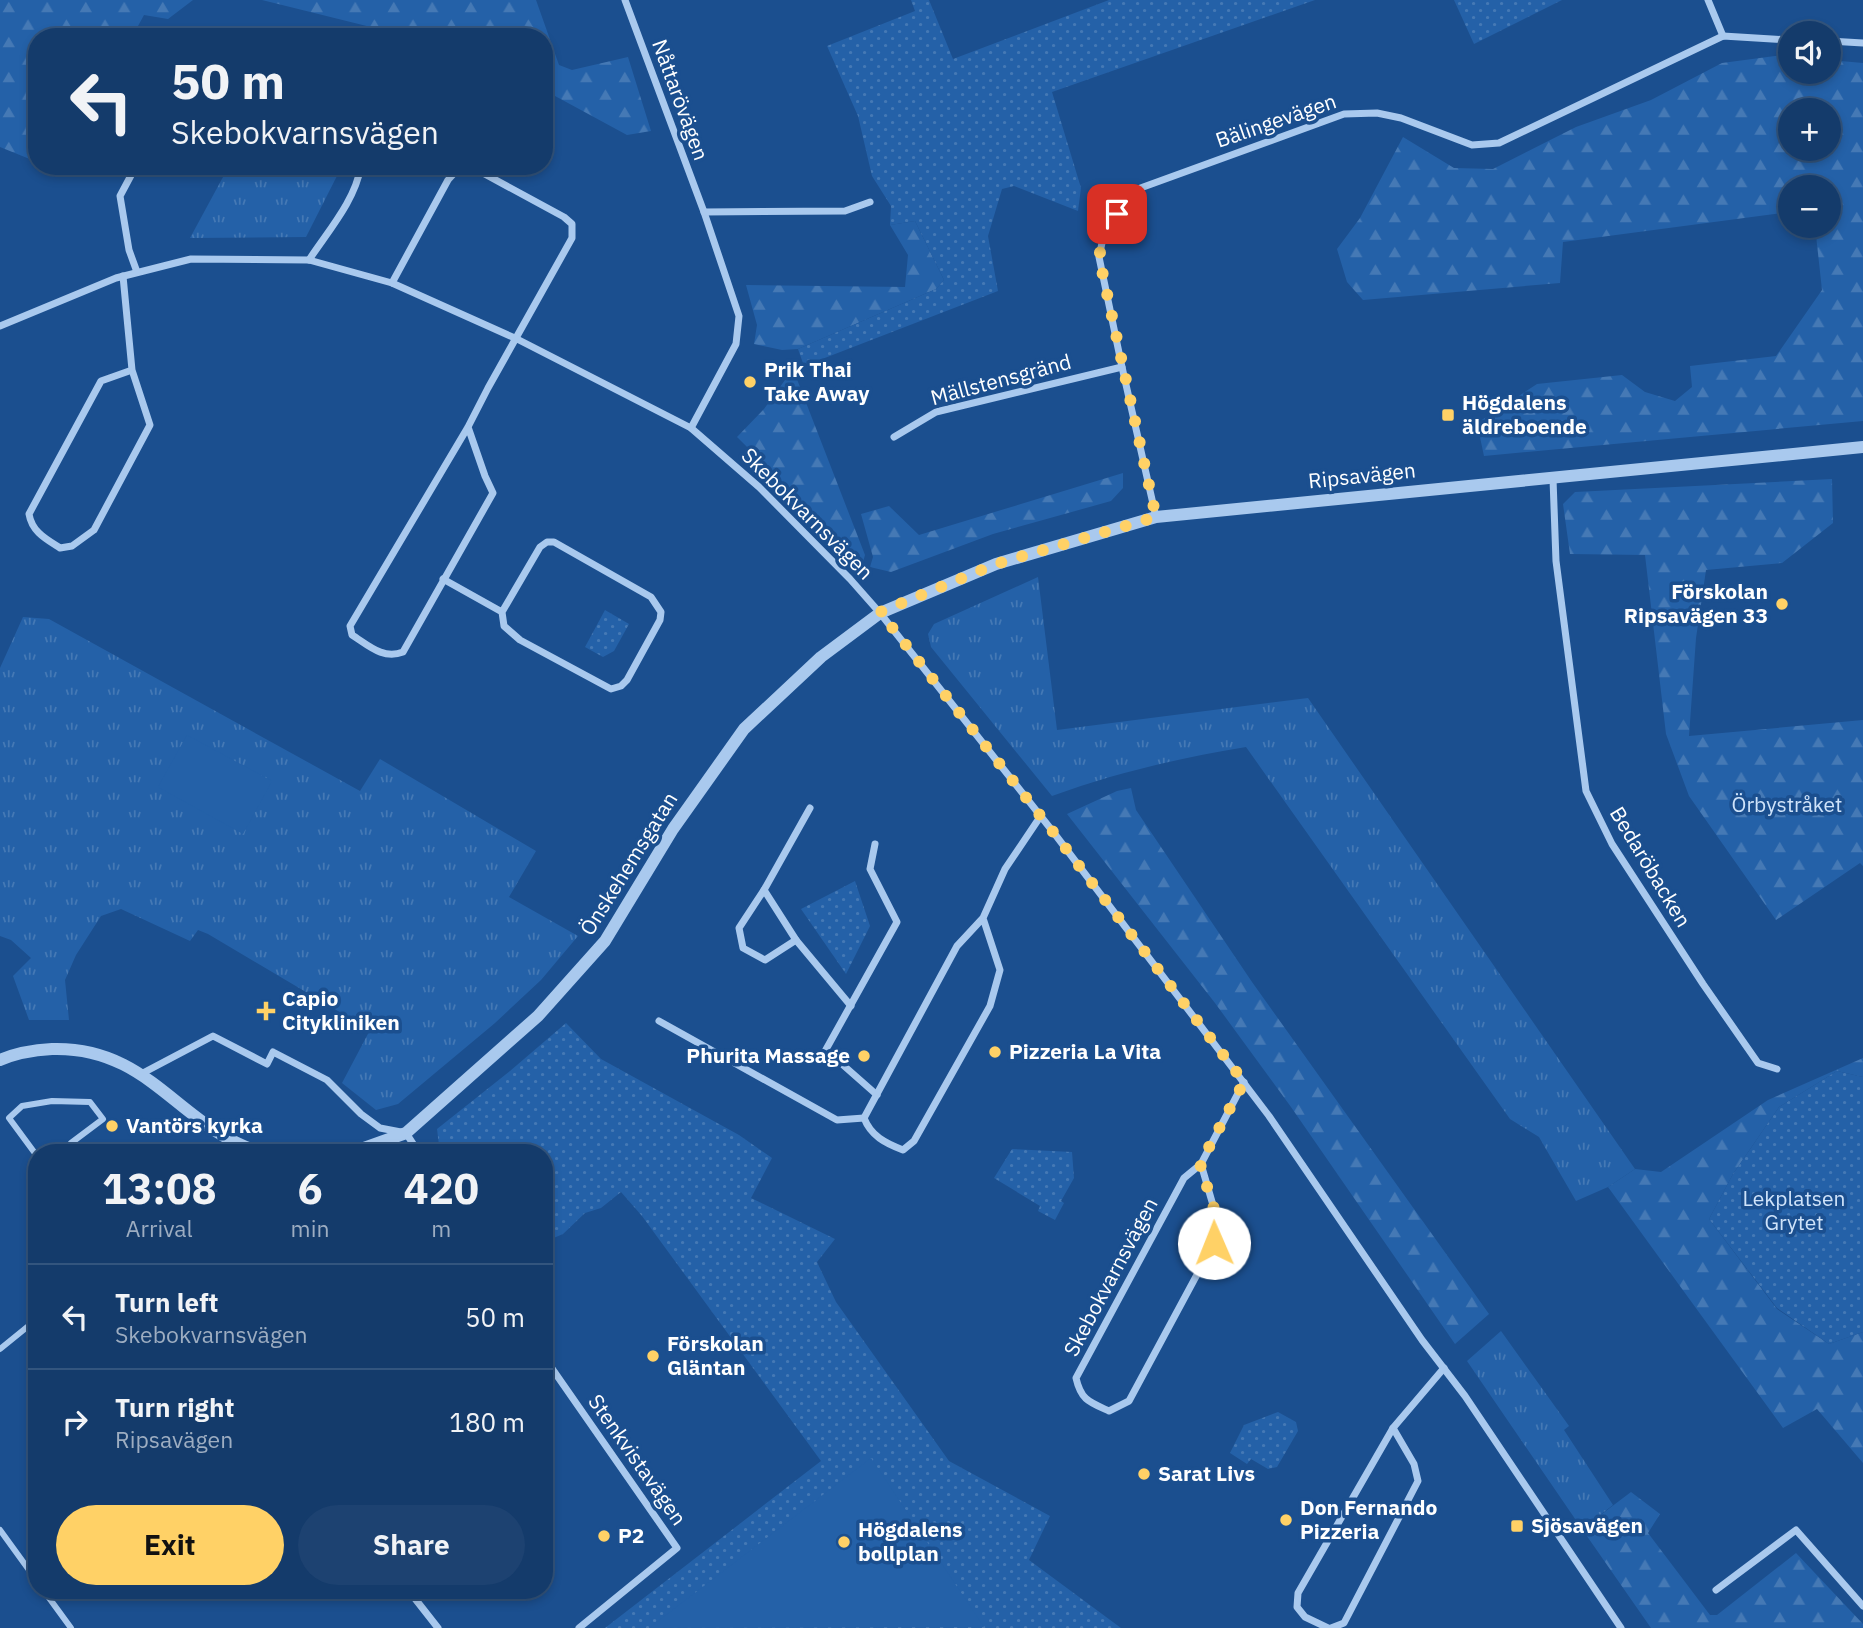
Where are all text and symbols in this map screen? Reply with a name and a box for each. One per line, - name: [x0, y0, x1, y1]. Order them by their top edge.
- map controls: [1778, 21, 1841, 238]
- button: sound: [1778, 21, 1841, 84]
- street label: Nåttarövägen: [646, 35, 716, 164]
- text: 50 m: [171, 49, 285, 112]
- icon: left: [56, 56, 147, 147]
- street label: Bälingevägen: [1212, 86, 1340, 154]
- button: +: [1778, 98, 1841, 161]
- text: Skebokvarnsvägen: [171, 111, 439, 153]
- button: −: [1778, 175, 1841, 238]
- pin: [1087, 184, 1147, 244]
- icon: arrive: [1098, 195, 1136, 233]
- street label: Mällstensgränd: [927, 347, 1074, 411]
- place label: Prik Thai Take Away: [764, 355, 870, 407]
- marker: Prik Thai Take Away: [742, 374, 758, 390]
- place label: Högdalens äldreboende: [1462, 388, 1587, 440]
- marker: Högdalens äldreboende: [1440, 407, 1456, 423]
- street label: Skebokvarnsvägen: [736, 441, 880, 585]
- street label: Ripsavägen: [1307, 455, 1417, 495]
- place label: Förskolan Ripsavägen 33: [1624, 577, 1768, 629]
- marker: Förskolan Ripsavägen 33: [1774, 596, 1790, 612]
- street label: Önskehemsgatan: [573, 787, 683, 940]
- park label: Örbystråket: [1732, 790, 1842, 818]
- street label: Bedaröbacken: [1604, 801, 1698, 932]
- place label: Capio Citykliniken: [282, 984, 400, 1036]
- marker: Capio Citykliniken: [256, 1001, 276, 1021]
- place label: Pizzeria La Vita: [1009, 1037, 1161, 1065]
- place label: Phurita Massage: [686, 1041, 850, 1069]
- marker: Pizzeria La Vita: [987, 1044, 1003, 1060]
- marker: Phurita Massage: [856, 1048, 872, 1064]
- place label: Vantörs kyrka: [126, 1111, 263, 1139]
- marker: Vantörs kyrka: [104, 1118, 120, 1134]
- text: 13:08: [102, 1161, 217, 1216]
- text: 6: [297, 1161, 323, 1216]
- text: 420: [403, 1161, 479, 1216]
- park label: Lekplatsen Grytet: [1742, 1184, 1846, 1236]
- street label: Skebokvarnsvägen: [1056, 1192, 1164, 1361]
- position arrow: [1177, 1206, 1251, 1280]
- text: Arrival: [126, 1213, 193, 1243]
- text: min: [291, 1213, 329, 1243]
- text: m: [431, 1213, 451, 1243]
- text: Turn left: [115, 1285, 218, 1319]
- icon: left: [56, 1298, 94, 1336]
- text: 50 m: [465, 1300, 525, 1334]
- text: Skebokvarnsvägen: [115, 1319, 308, 1349]
- place label: Förskolan Gläntan: [667, 1329, 764, 1381]
- marker: Förskolan Gläntan: [645, 1348, 661, 1364]
- street label: Stenkvistavägen: [582, 1389, 693, 1530]
- text: Turn right: [115, 1390, 234, 1424]
- icon: right: [56, 1403, 94, 1441]
- text: 180 m: [449, 1405, 525, 1439]
- text: Ripsavägen: [115, 1424, 233, 1454]
- place label: Sarat Livs: [1158, 1459, 1255, 1487]
- marker: Sarat Livs: [1136, 1466, 1152, 1482]
- place label: Don Fernando Pizzeria: [1300, 1493, 1438, 1545]
- button: Exit: [56, 1505, 284, 1585]
- button: Share: [298, 1505, 525, 1585]
- place label: Sjösavägen: [1531, 1511, 1643, 1539]
- marker: Don Fernando Pizzeria: [1278, 1512, 1294, 1528]
- place label: Högdalens bollplan: [858, 1515, 963, 1567]
- marker: Sjösavägen: [1509, 1518, 1525, 1534]
- place label: P2: [618, 1521, 644, 1549]
- marker: P2: [596, 1528, 612, 1544]
- marker: Högdalens bollplan: [836, 1534, 852, 1550]

